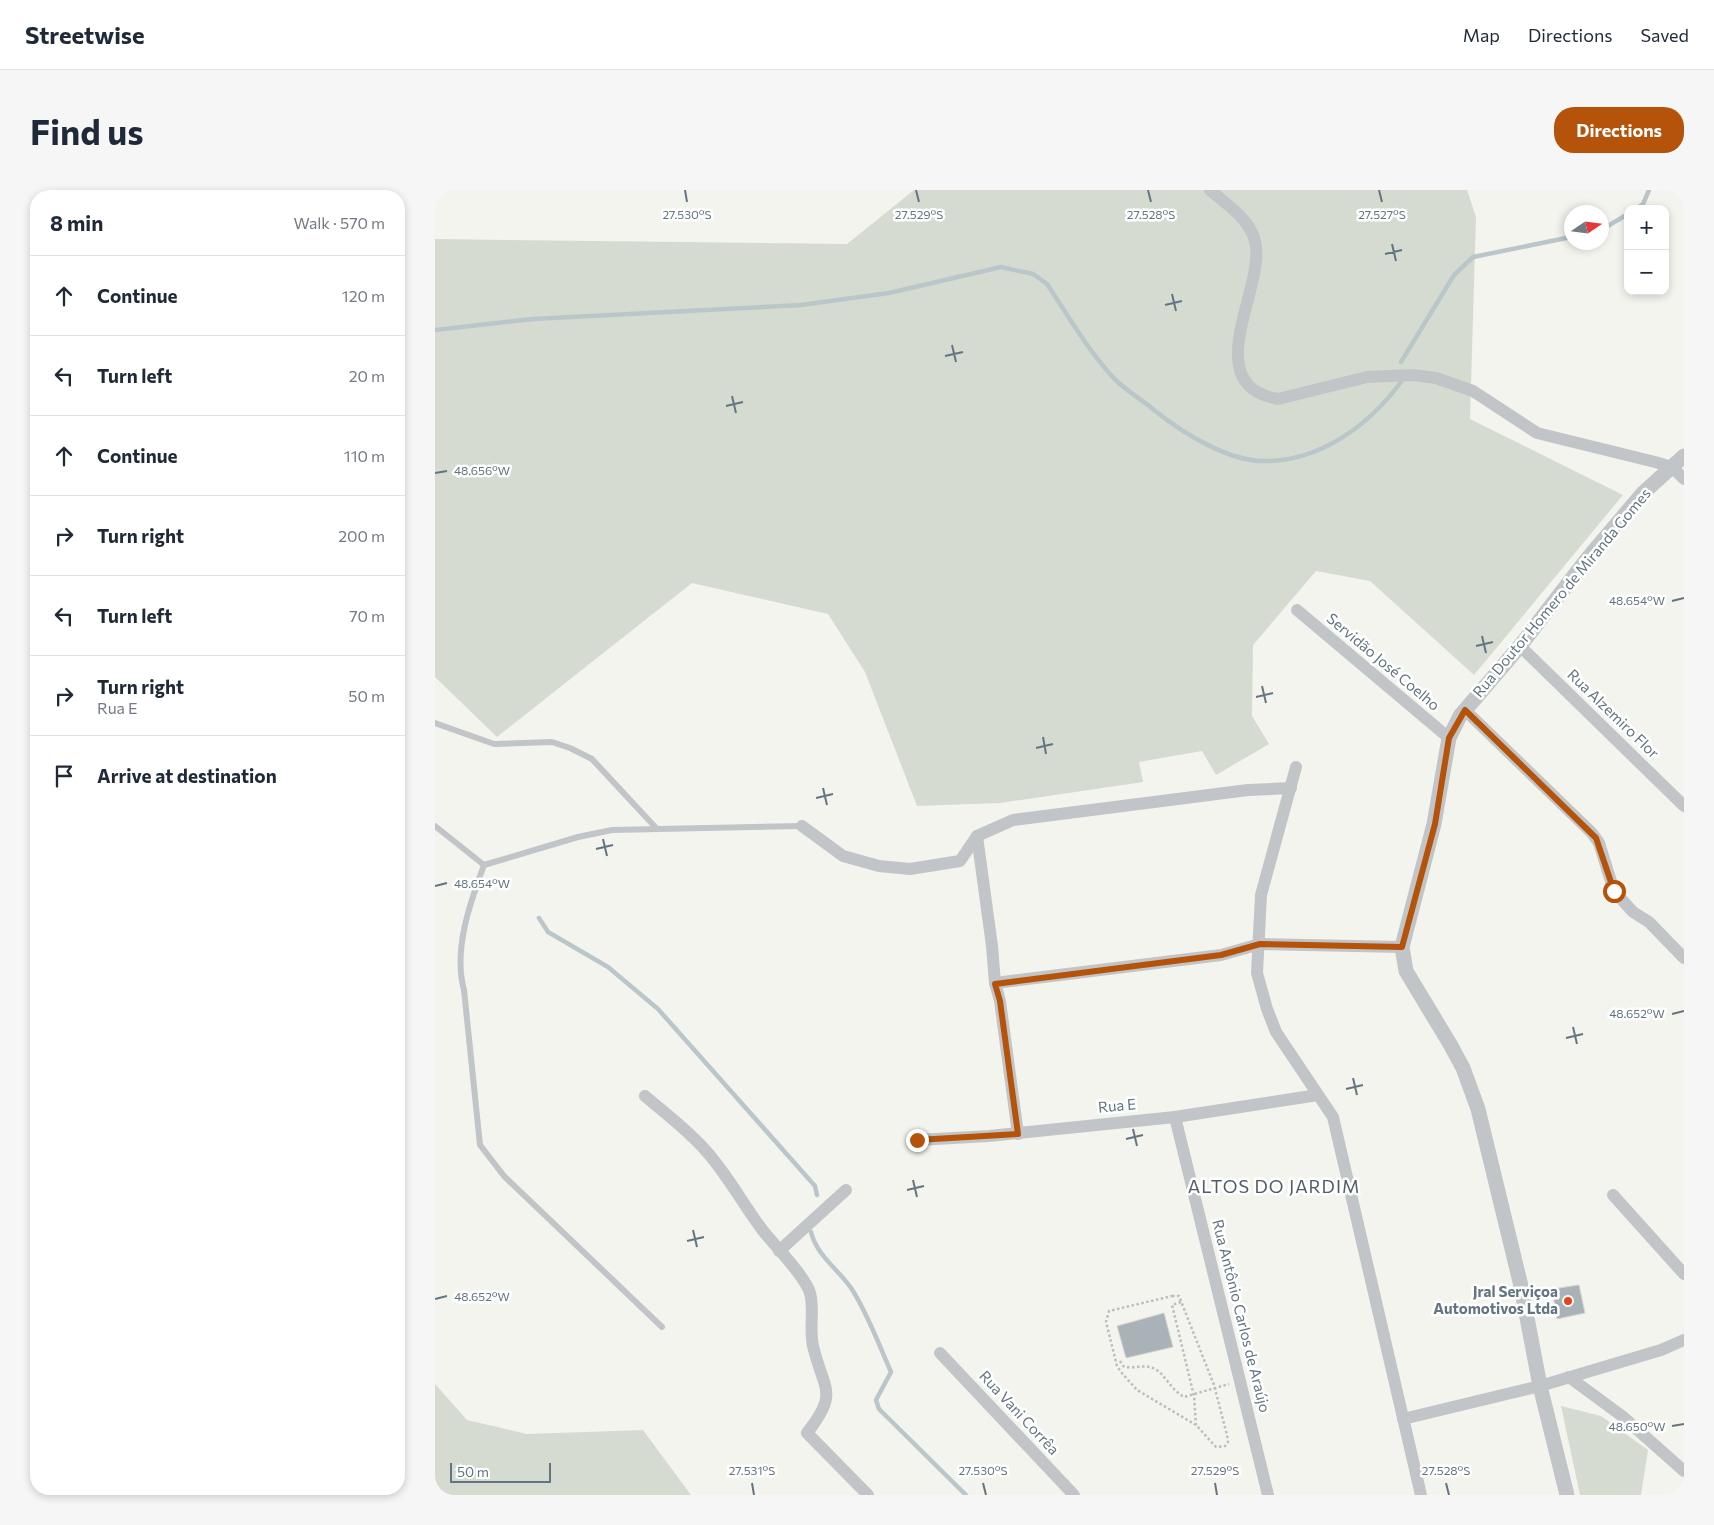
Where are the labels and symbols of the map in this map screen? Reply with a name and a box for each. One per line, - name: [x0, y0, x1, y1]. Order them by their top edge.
- north arrow: [1564, 205, 1609, 250]
- text: 27.530°S: [662, 207, 712, 221]
- text: 27.529°S: [895, 207, 943, 221]
- text: 27.528°S: [1127, 207, 1175, 221]
- text: 27.527°S: [1358, 207, 1406, 221]
- text: 48.656°W: [454, 463, 510, 477]
- street label: Rua Doutor Homero de Miranda Gomes: [1468, 484, 1654, 700]
- text: 48.654°W: [1609, 593, 1665, 607]
- street label: Servidão José Coelho: [1324, 609, 1444, 714]
- street label: Rua Alzemiro Flor: [1564, 665, 1663, 762]
- text: 48.654°W: [454, 876, 510, 890]
- route start: [1603, 880, 1626, 903]
- text: 48.652°W: [1609, 1006, 1665, 1020]
- street label: Rua E: [1097, 1094, 1137, 1116]
- route end: [906, 1129, 929, 1152]
- district label: ALTOS DO JARDIM: [1188, 1175, 1360, 1197]
- street label: Rua Antônio Carlos de Araújo: [1209, 1217, 1275, 1414]
- place label: Jral Serviçoa Automotivos Ltda: [1433, 1282, 1558, 1317]
- text: 48.652°W: [454, 1289, 510, 1303]
- marker: Jral Serviçoa Automotivos Ltda: [1562, 1295, 1574, 1307]
- street label: Rua Vani Corrêa: [976, 1367, 1063, 1458]
- text: 48.650°W: [1609, 1419, 1665, 1433]
- scale bar: [450, 1460, 551, 1483]
- text: 27.531°S: [729, 1463, 775, 1477]
- text: 27.530°S: [958, 1463, 1008, 1477]
- text: 27.529°S: [1191, 1463, 1239, 1477]
- text: 27.528°S: [1422, 1463, 1470, 1477]

